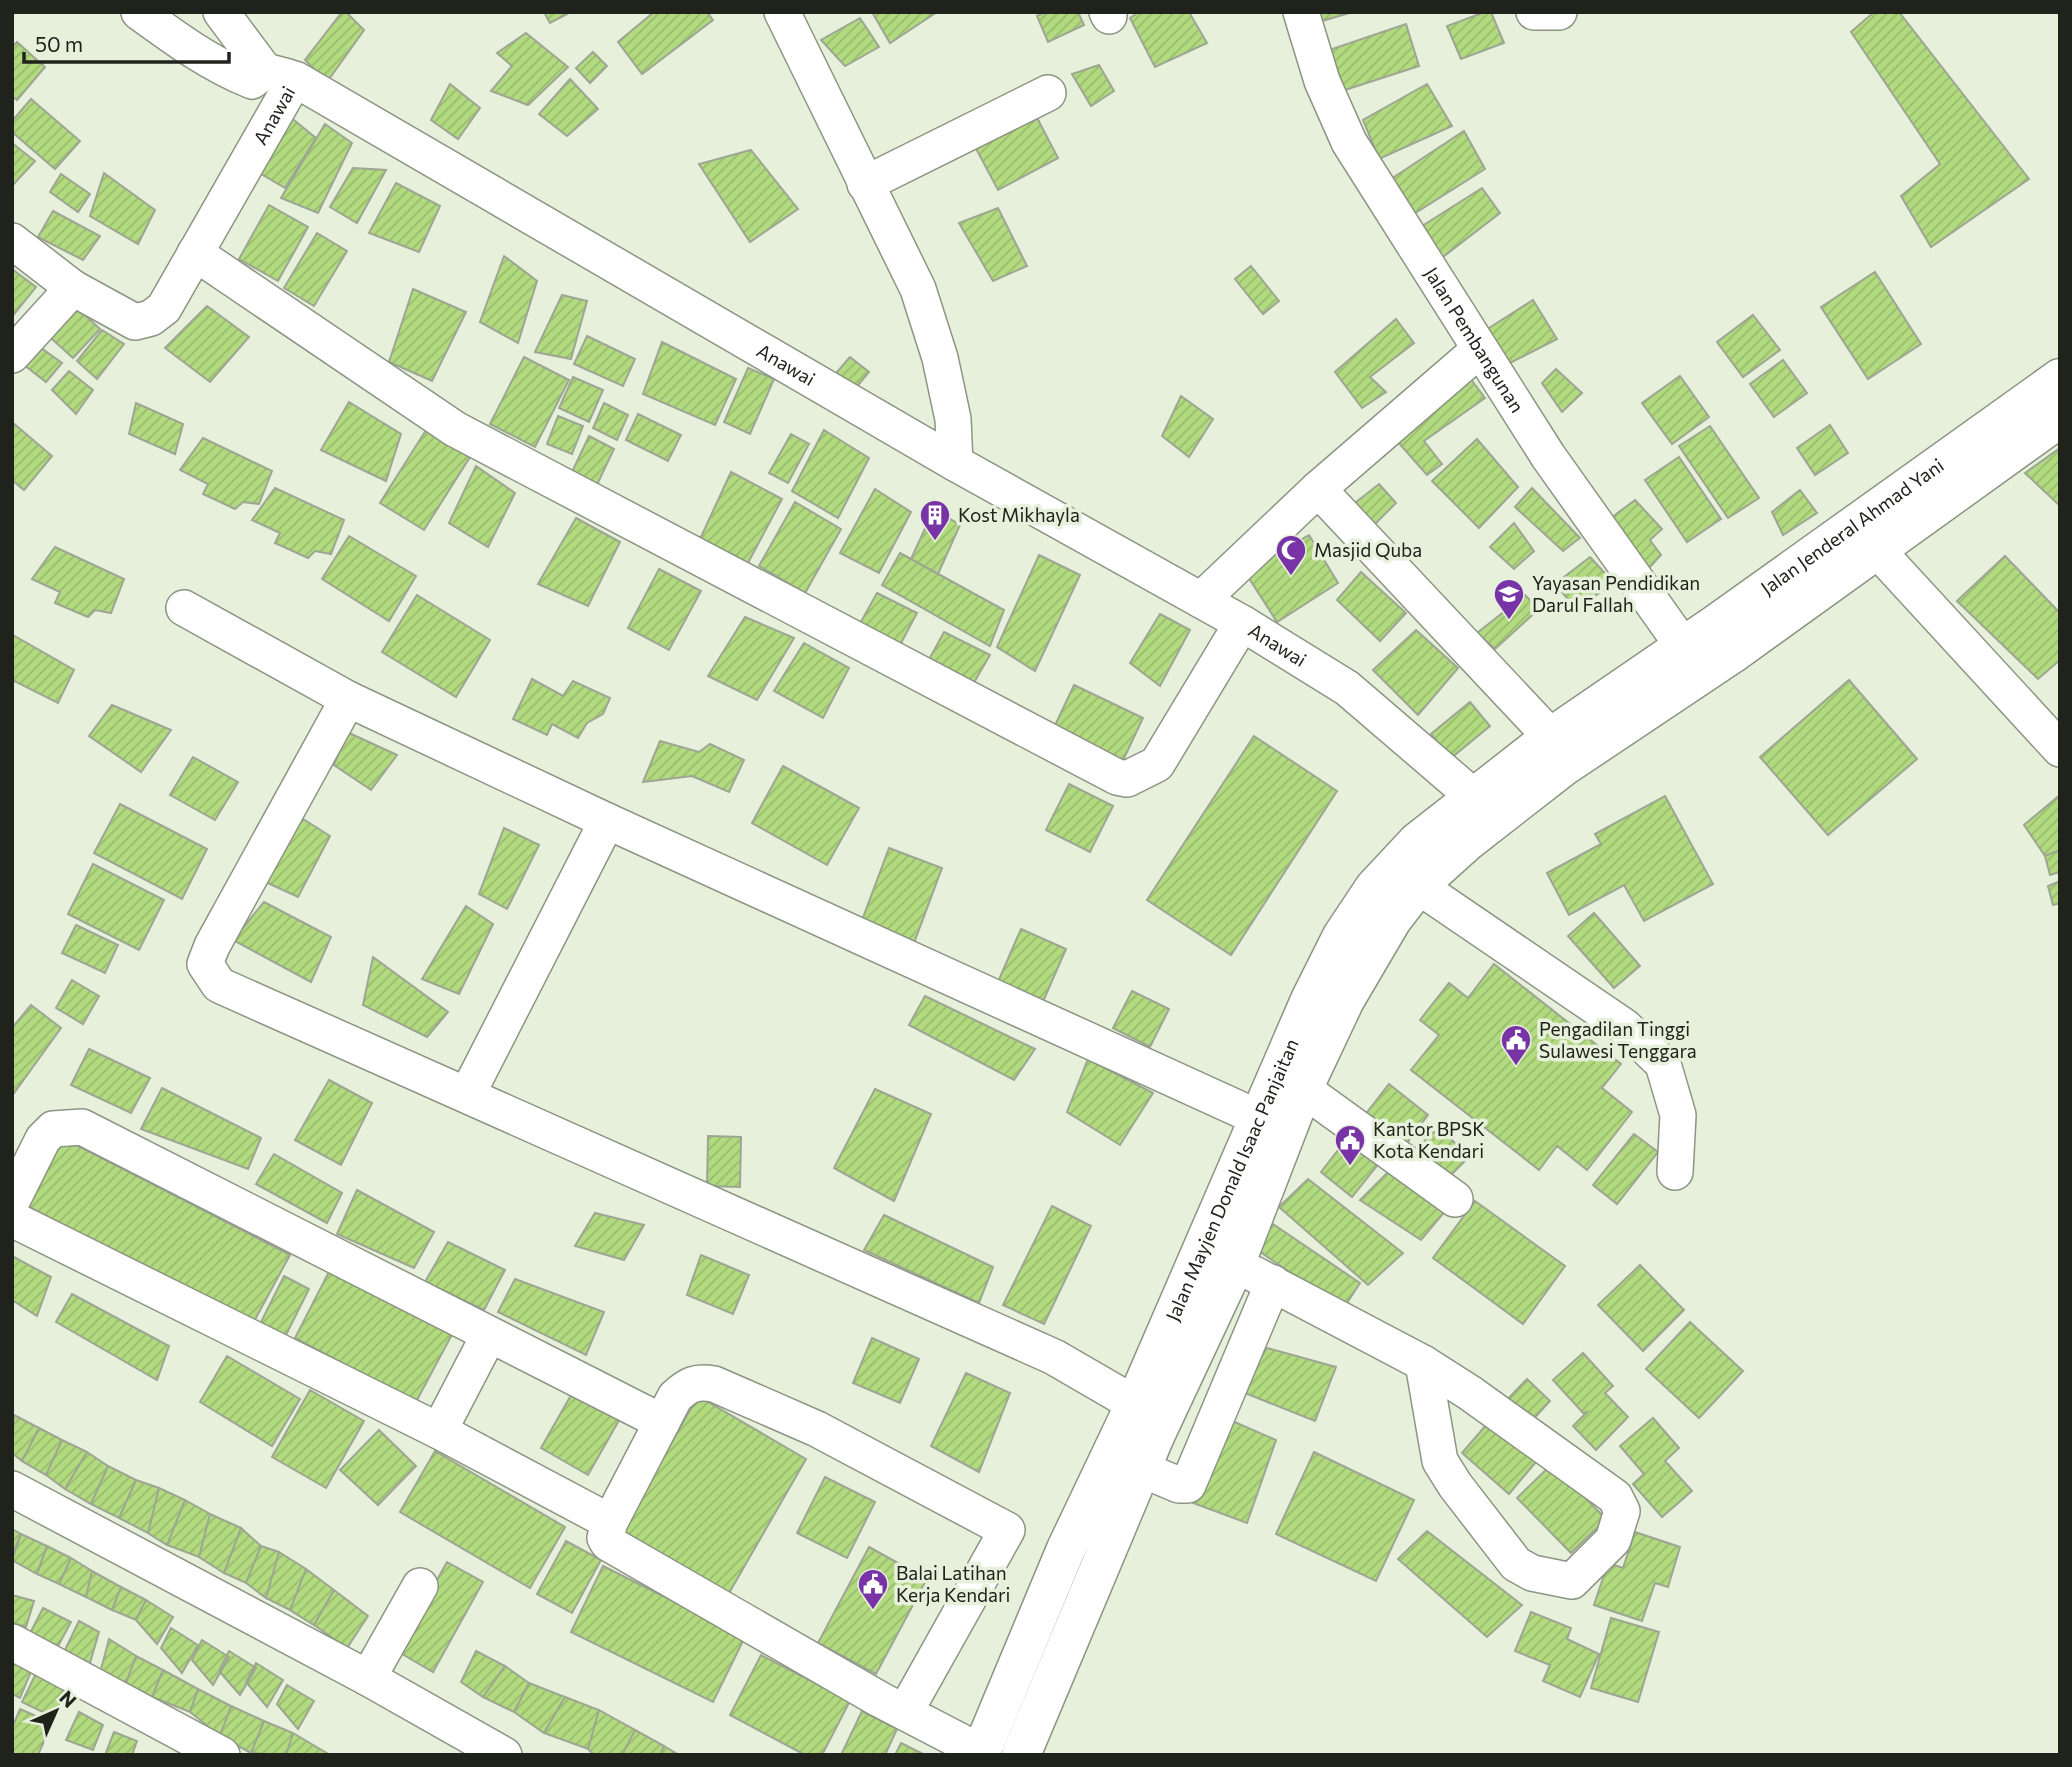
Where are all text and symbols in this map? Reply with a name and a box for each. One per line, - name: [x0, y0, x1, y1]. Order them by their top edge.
- scale bar: [24, 21, 229, 65]
- text: 50 m: [35, 31, 83, 56]
- street label: Anawai: [248, 82, 299, 149]
- street label: Jalan Pembangunan: [1420, 263, 1529, 417]
- street label: Anawai: [753, 338, 819, 390]
- street label: Jalan Jenderal Ahmad Yani: [1756, 453, 1948, 599]
- building icon: Kost Mikhayla: [918, 498, 952, 542]
- place label: Kost Mikhayla: [958, 503, 1080, 526]
- mosque icon: Masjid Quba: [1274, 533, 1308, 577]
- place label: Masjid Quba: [1314, 538, 1422, 561]
- place label: Yayasan Pendidikan Darul Fallah: [1532, 571, 1700, 616]
- school or university icon: Yayasan Pendidikan Darul Fallah: [1492, 577, 1526, 621]
- street label: Anawai: [1245, 618, 1311, 671]
- place label: Pengadilan Tinggi Sulawesi Tenggara: [1539, 1017, 1697, 1062]
- public building icon: Pengadilan Tinggi Sulawesi Tenggara: [1499, 1023, 1533, 1067]
- street label: Jalan Mayjen Donald Isaac Panjaitan: [1160, 1035, 1303, 1324]
- place label: Kantor BPSK Kota Kendari: [1373, 1117, 1485, 1162]
- public building icon: Kantor BPSK Kota Kendari: [1333, 1123, 1367, 1167]
- place label: Balai Latihan Kerja Kendari: [896, 1561, 1010, 1606]
- public building icon: Balai Latihan Kerja Kendari: [856, 1567, 890, 1611]
- north arrow: [21, 1676, 91, 1746]
- text: N: [55, 1685, 82, 1712]

